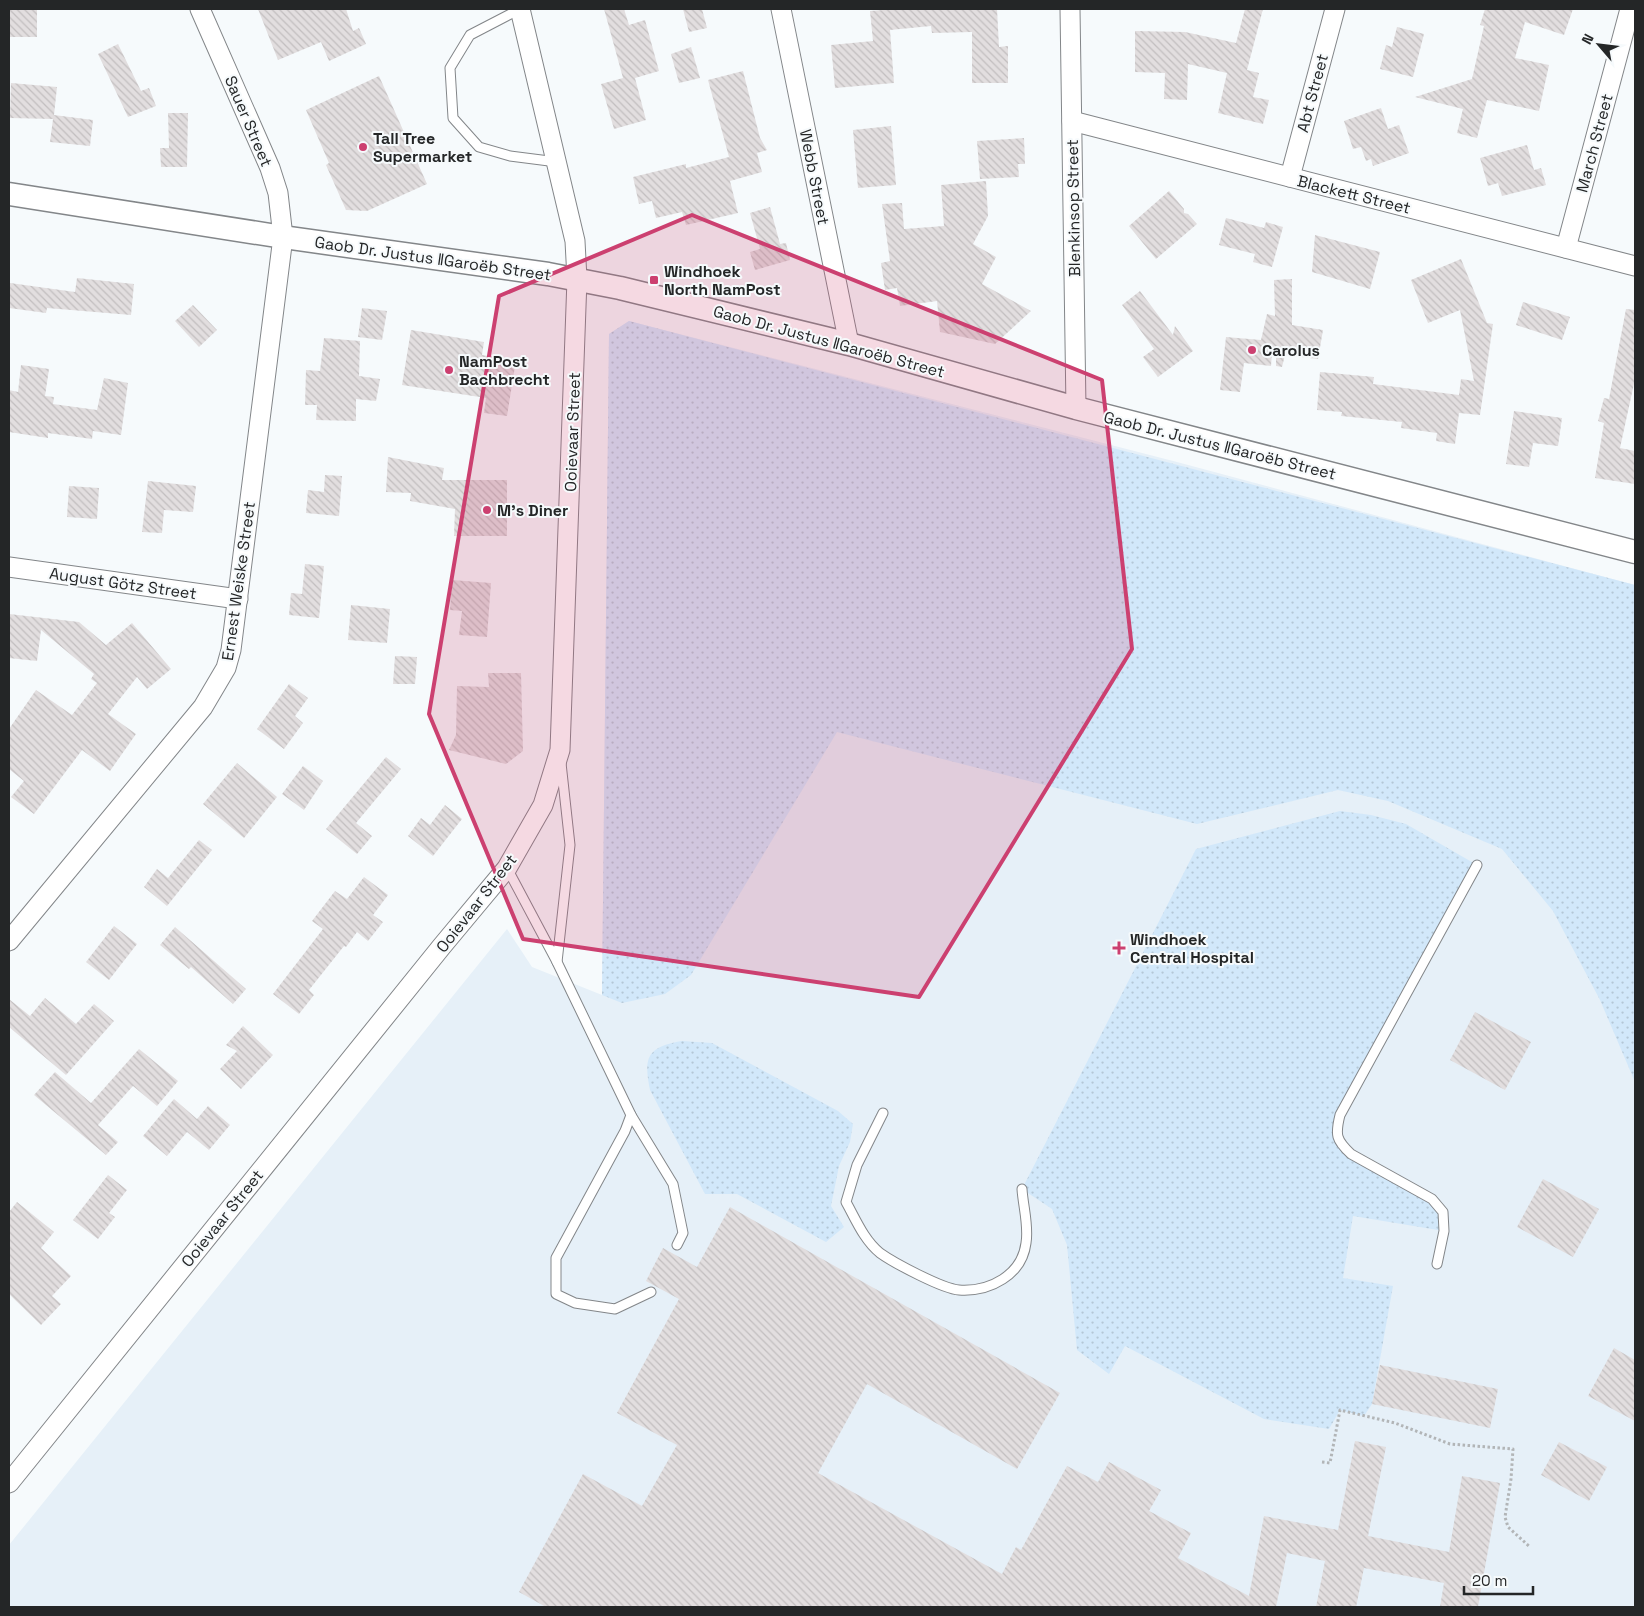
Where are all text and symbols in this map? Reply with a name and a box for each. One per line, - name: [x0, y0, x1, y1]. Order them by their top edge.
- north arrow: [1574, 20, 1624, 70]
- text: N: [1577, 31, 1598, 47]
- street label: Abt Street: [1292, 52, 1333, 135]
- street label: Sauer Street: [220, 72, 277, 170]
- street label: March Street: [1571, 92, 1618, 195]
- place label: Tall Tree Supermarket: [373, 128, 472, 167]
- street label: Webb Street: [795, 128, 834, 227]
- street label: Blenkinsop Street: [1062, 139, 1085, 277]
- marker: Tall Tree Supermarket: [357, 141, 369, 153]
- street label: Blackett Street: [1295, 170, 1413, 219]
- street label: Gaob Dr. Justus ǁGaroëb Street: [313, 231, 553, 286]
- place label: Windhoek North NamPost: [664, 261, 780, 300]
- marker: Windhoek North NamPost: [648, 274, 660, 286]
- street label: Gaob Dr. Justus ǁGaroëb Street: [711, 300, 947, 383]
- place label: Carolus: [1262, 340, 1320, 361]
- marker: Carolus: [1246, 344, 1258, 356]
- place label: NamPost Bachbrecht: [459, 351, 550, 390]
- marker: NamPost Bachbrecht: [443, 364, 455, 376]
- street label: Ooievaar Street: [560, 372, 585, 492]
- street label: Gaob Dr. Justus ǁGaroëb Street: [1102, 406, 1338, 485]
- street label: Ernest Weiske Street: [217, 500, 260, 662]
- place label: M's Diner: [497, 500, 568, 521]
- marker: M's Diner: [481, 504, 493, 516]
- street label: August Götz Street: [48, 563, 198, 604]
- street label: Ooievaar Street: [431, 850, 521, 957]
- place label: Windhoek Central Hospital: [1130, 929, 1254, 968]
- marker: Windhoek Central Hospital: [1112, 941, 1126, 955]
- street label: Ooievaar Street: [177, 1165, 268, 1271]
- scale bar: [1464, 1564, 1533, 1596]
- text: 20 m: [1472, 1571, 1507, 1590]

